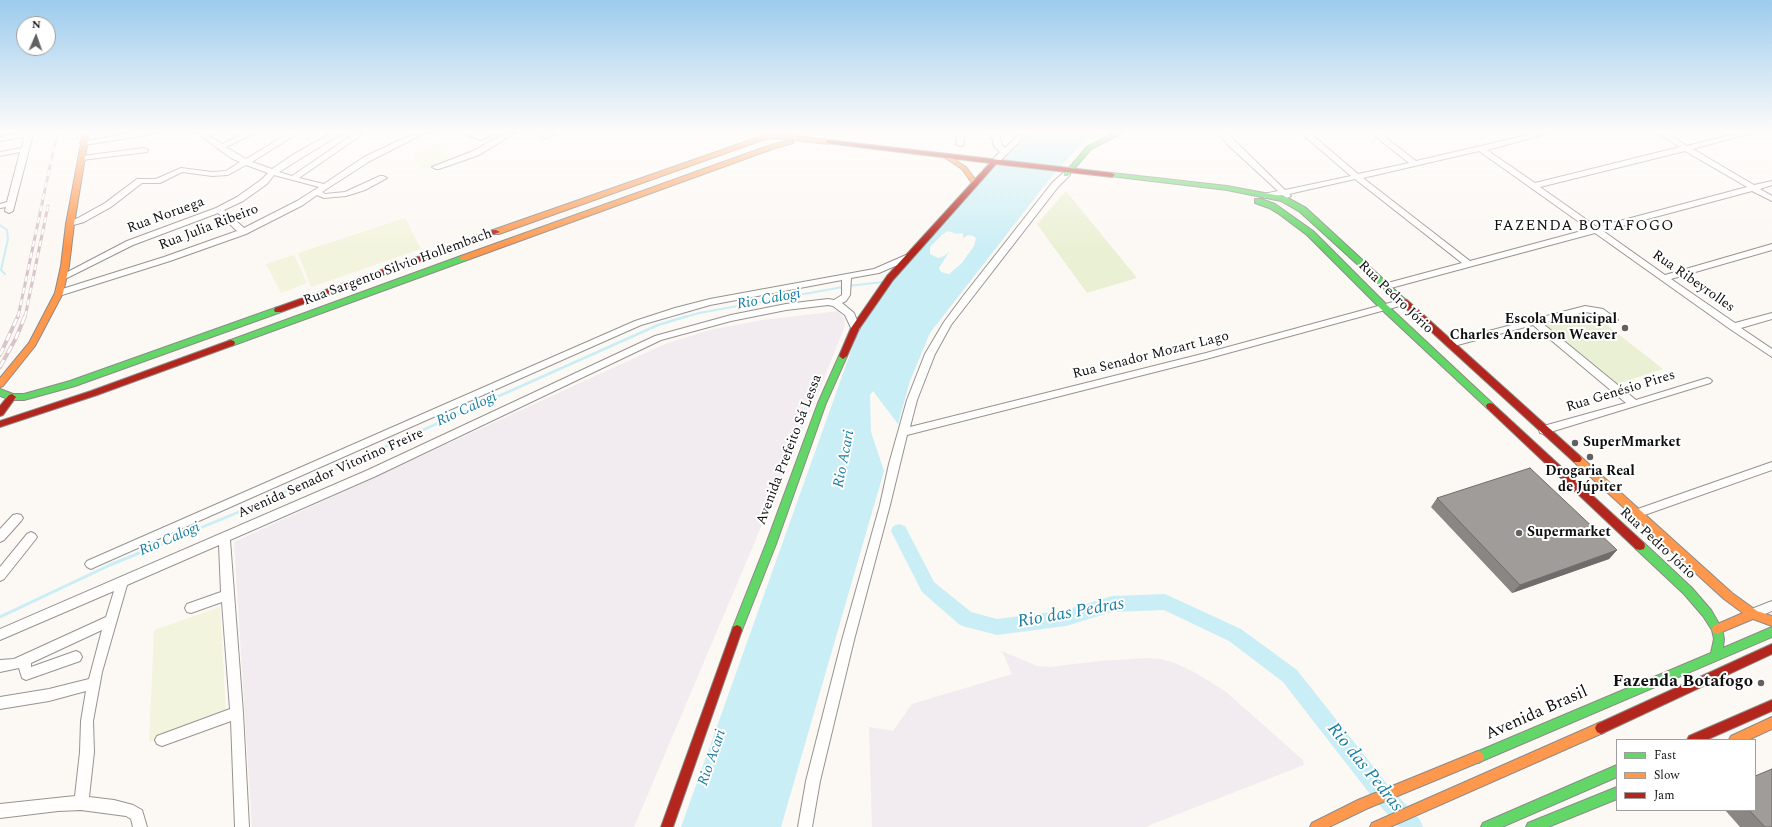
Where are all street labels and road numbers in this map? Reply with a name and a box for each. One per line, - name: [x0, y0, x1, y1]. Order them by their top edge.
- street label: Rua Noruega: [125, 194, 207, 238]
- street label: Rua Julia Ribeiro: [157, 201, 261, 255]
- street label: Rua Sargento Silvio Hollembach: [301, 226, 495, 310]
- street label: Rua Ribeyrolles: [1649, 247, 1737, 317]
- street label: Rua Pedro Jório: [1354, 258, 1436, 338]
- street label: Rua Senador Mozart Lago: [1071, 328, 1231, 384]
- street label: Rua Genésio Pires: [1564, 367, 1678, 417]
- street label: Avenida Prefeito Sá Lessa: [754, 372, 826, 528]
- street label: Avenida Senador Vitorino Freire: [236, 425, 426, 523]
- street label: Rua Pedro Jório: [1616, 505, 1698, 583]
- street label: Avenida Brasil: [1483, 682, 1591, 746]

